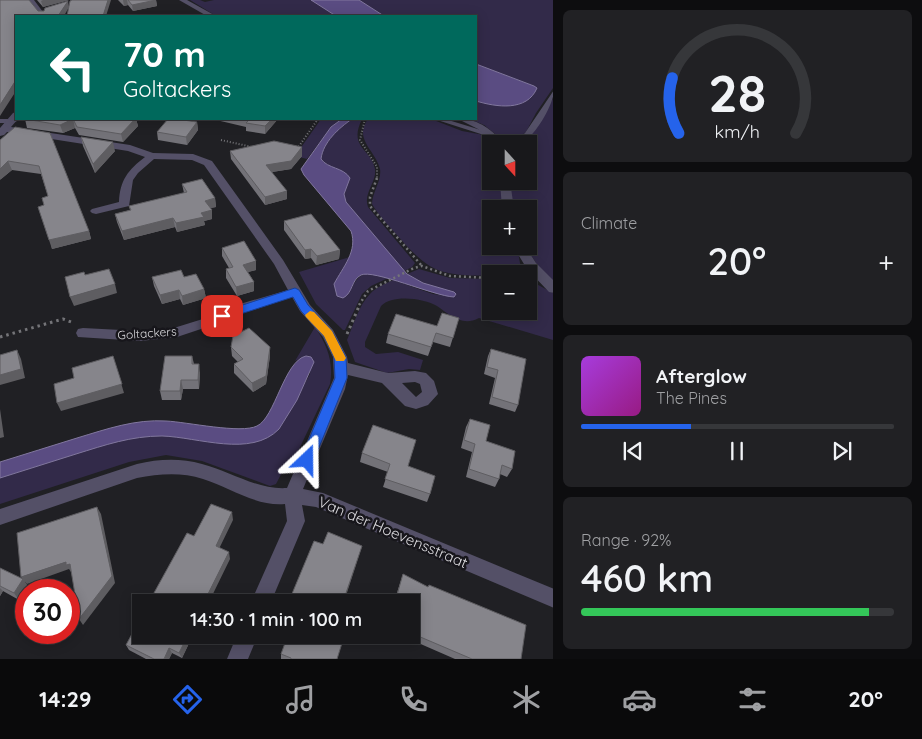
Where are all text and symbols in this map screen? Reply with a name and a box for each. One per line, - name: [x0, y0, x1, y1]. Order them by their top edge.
- text: 70 m: [123, 32, 206, 76]
- icon: left: [40, 35, 105, 100]
- text: 28: [708, 60, 767, 125]
- text: Goltackers: [123, 75, 231, 103]
- text: km/h: [715, 120, 760, 142]
- north arrow: [482, 135, 538, 190]
- map controls: [482, 135, 537, 320]
- button: +: [482, 200, 537, 255]
- text: Climate: [581, 213, 637, 233]
- text: 20°: [708, 237, 766, 285]
- text: −: [581, 245, 596, 280]
- text: +: [878, 245, 894, 280]
- button: −: [482, 265, 537, 320]
- pin: [201, 295, 243, 337]
- icon: arrive: [208, 302, 236, 330]
- street label: Goltackers: [117, 323, 177, 343]
- text: Afterglow: [656, 364, 747, 388]
- text: The Pines: [656, 388, 727, 408]
- position arrow: [280, 433, 332, 485]
- icon: previous: [619, 437, 647, 465]
- icon: pause: [723, 437, 751, 465]
- icon: next: [828, 437, 856, 465]
- street label: Van der Hoevensstraat: [315, 492, 471, 572]
- text: Range · 92%: [581, 530, 672, 550]
- text: 460 km: [581, 554, 713, 602]
- speed limit sign: 30: [15, 579, 80, 644]
- text: 14:30 · 1 min · 100 m: [190, 607, 362, 631]
- icon: directions: [170, 682, 205, 717]
- icon: music: [283, 682, 318, 717]
- icon: phone: [396, 682, 431, 717]
- icon: climate: [509, 682, 544, 717]
- icon: car: [622, 682, 657, 717]
- icon: filters: [735, 682, 770, 717]
- text: 14:29: [39, 685, 92, 713]
- text: 20°: [848, 685, 883, 713]

